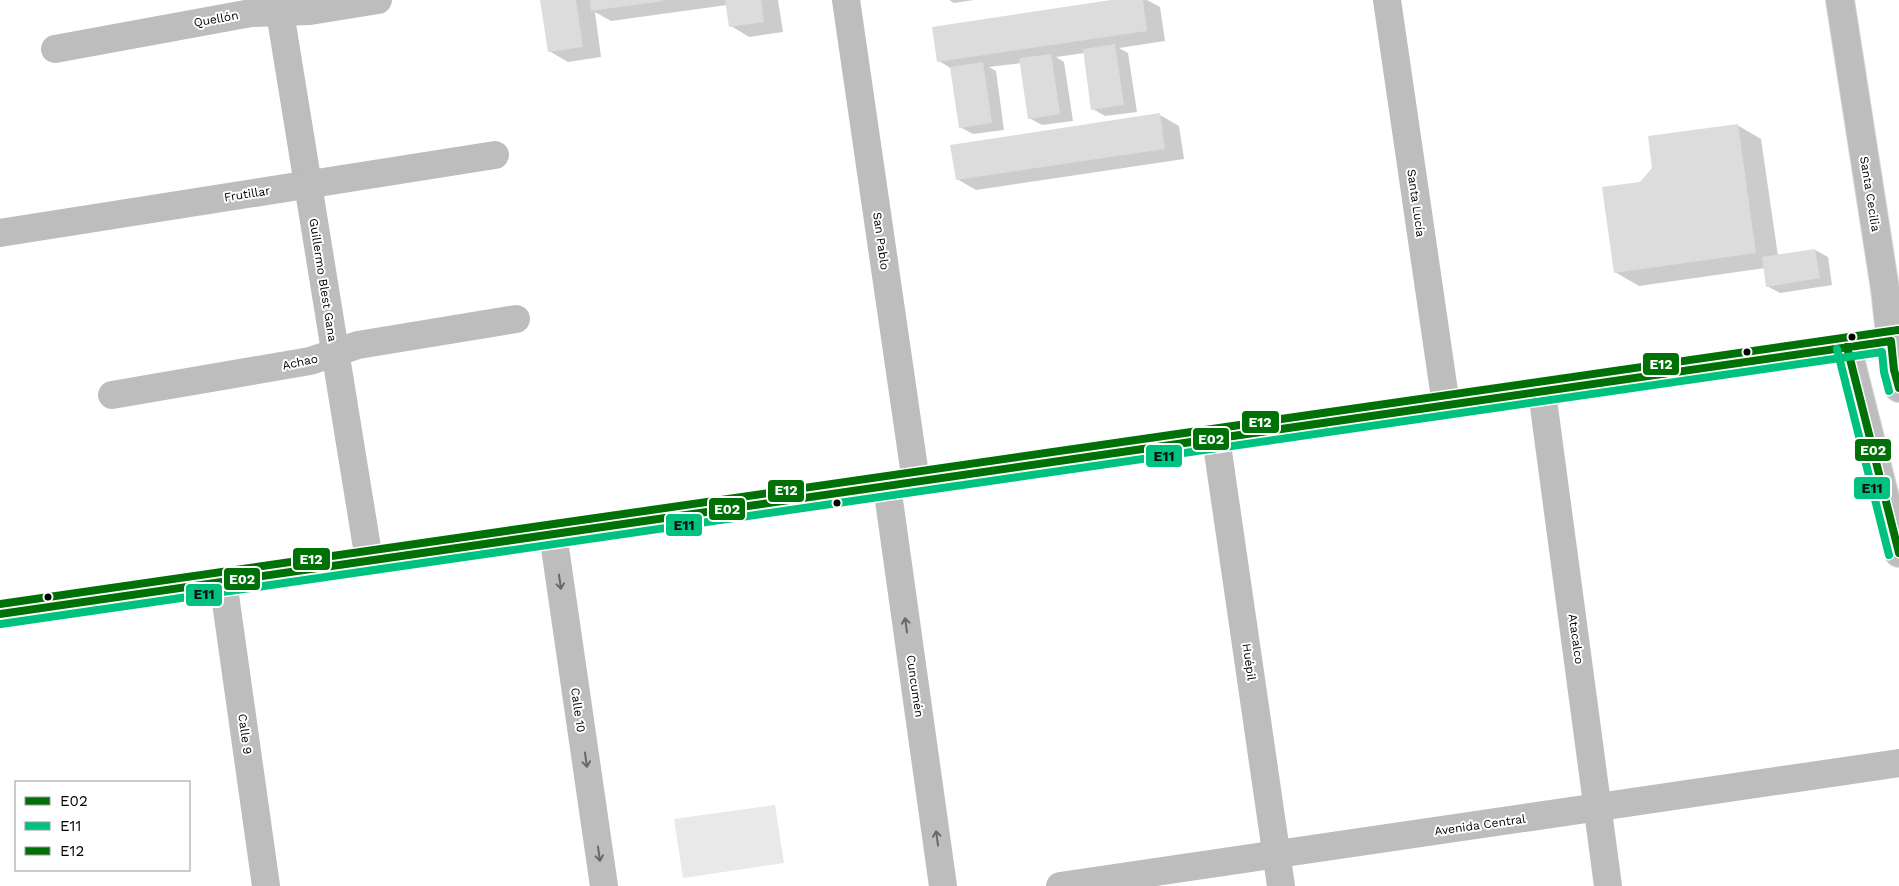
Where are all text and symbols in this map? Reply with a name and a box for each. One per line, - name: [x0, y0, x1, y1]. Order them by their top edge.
- street label: Quellón: [192, 8, 240, 30]
- street label: Santa Cecilia: [1857, 155, 1883, 233]
- street label: Santa Lucía: [1404, 168, 1428, 238]
- street label: Frutillar: [223, 183, 271, 205]
- street label: San Pablo: [870, 211, 892, 271]
- street label: Guillermo Blest Gana: [306, 217, 340, 343]
- unlabelled marker: [1847, 332, 1857, 342]
- unlabelled marker: [1742, 347, 1752, 357]
- street label: Achao: [281, 351, 319, 373]
- line badge: E12: [1642, 352, 1680, 376]
- text: E12: [1649, 356, 1673, 372]
- line badge: E12: [1241, 410, 1280, 434]
- text: E12: [1248, 414, 1272, 430]
- line badge: E02: [1192, 427, 1230, 451]
- text: E02: [1198, 431, 1224, 447]
- line badge: E02: [1854, 438, 1892, 462]
- text: E02: [1860, 442, 1886, 458]
- line badge: E11: [1145, 444, 1183, 468]
- text: E11: [1154, 448, 1174, 464]
- line badge: E11: [1853, 476, 1891, 500]
- line badge: E12: [767, 479, 805, 503]
- text: E11: [1862, 480, 1882, 496]
- text: E12: [774, 482, 798, 498]
- line badge: E02: [708, 497, 746, 521]
- unlabelled marker: [832, 498, 842, 508]
- text: E02: [714, 501, 740, 517]
- line badge: E11: [665, 513, 703, 537]
- text: E11: [674, 517, 694, 533]
- line badge: E12: [292, 547, 331, 571]
- text: E12: [299, 551, 323, 567]
- line badge: E02: [223, 567, 261, 591]
- text: E02: [229, 571, 255, 587]
- one-way arrow: [555, 574, 565, 590]
- line badge: E11: [185, 583, 223, 607]
- text: E11: [194, 586, 214, 602]
- unlabelled marker: [43, 592, 53, 602]
- street label: Atacalco: [1566, 613, 1586, 665]
- one-way arrow: [901, 617, 911, 633]
- street label: Huépil: [1239, 642, 1259, 682]
- street label: Cuncumén: [904, 654, 926, 718]
- street label: Calle 10: [568, 687, 588, 733]
- street label: Calle 9: [235, 713, 255, 755]
- one-way arrow: [581, 752, 591, 768]
- legend: [15, 781, 190, 871]
- text: E02: [60, 792, 88, 810]
- street label: Avenida Central: [1433, 812, 1527, 838]
- text: E11: [60, 817, 81, 835]
- one-way arrow: [931, 830, 941, 846]
- text: E12: [60, 842, 84, 860]
- one-way arrow: [594, 845, 604, 861]

